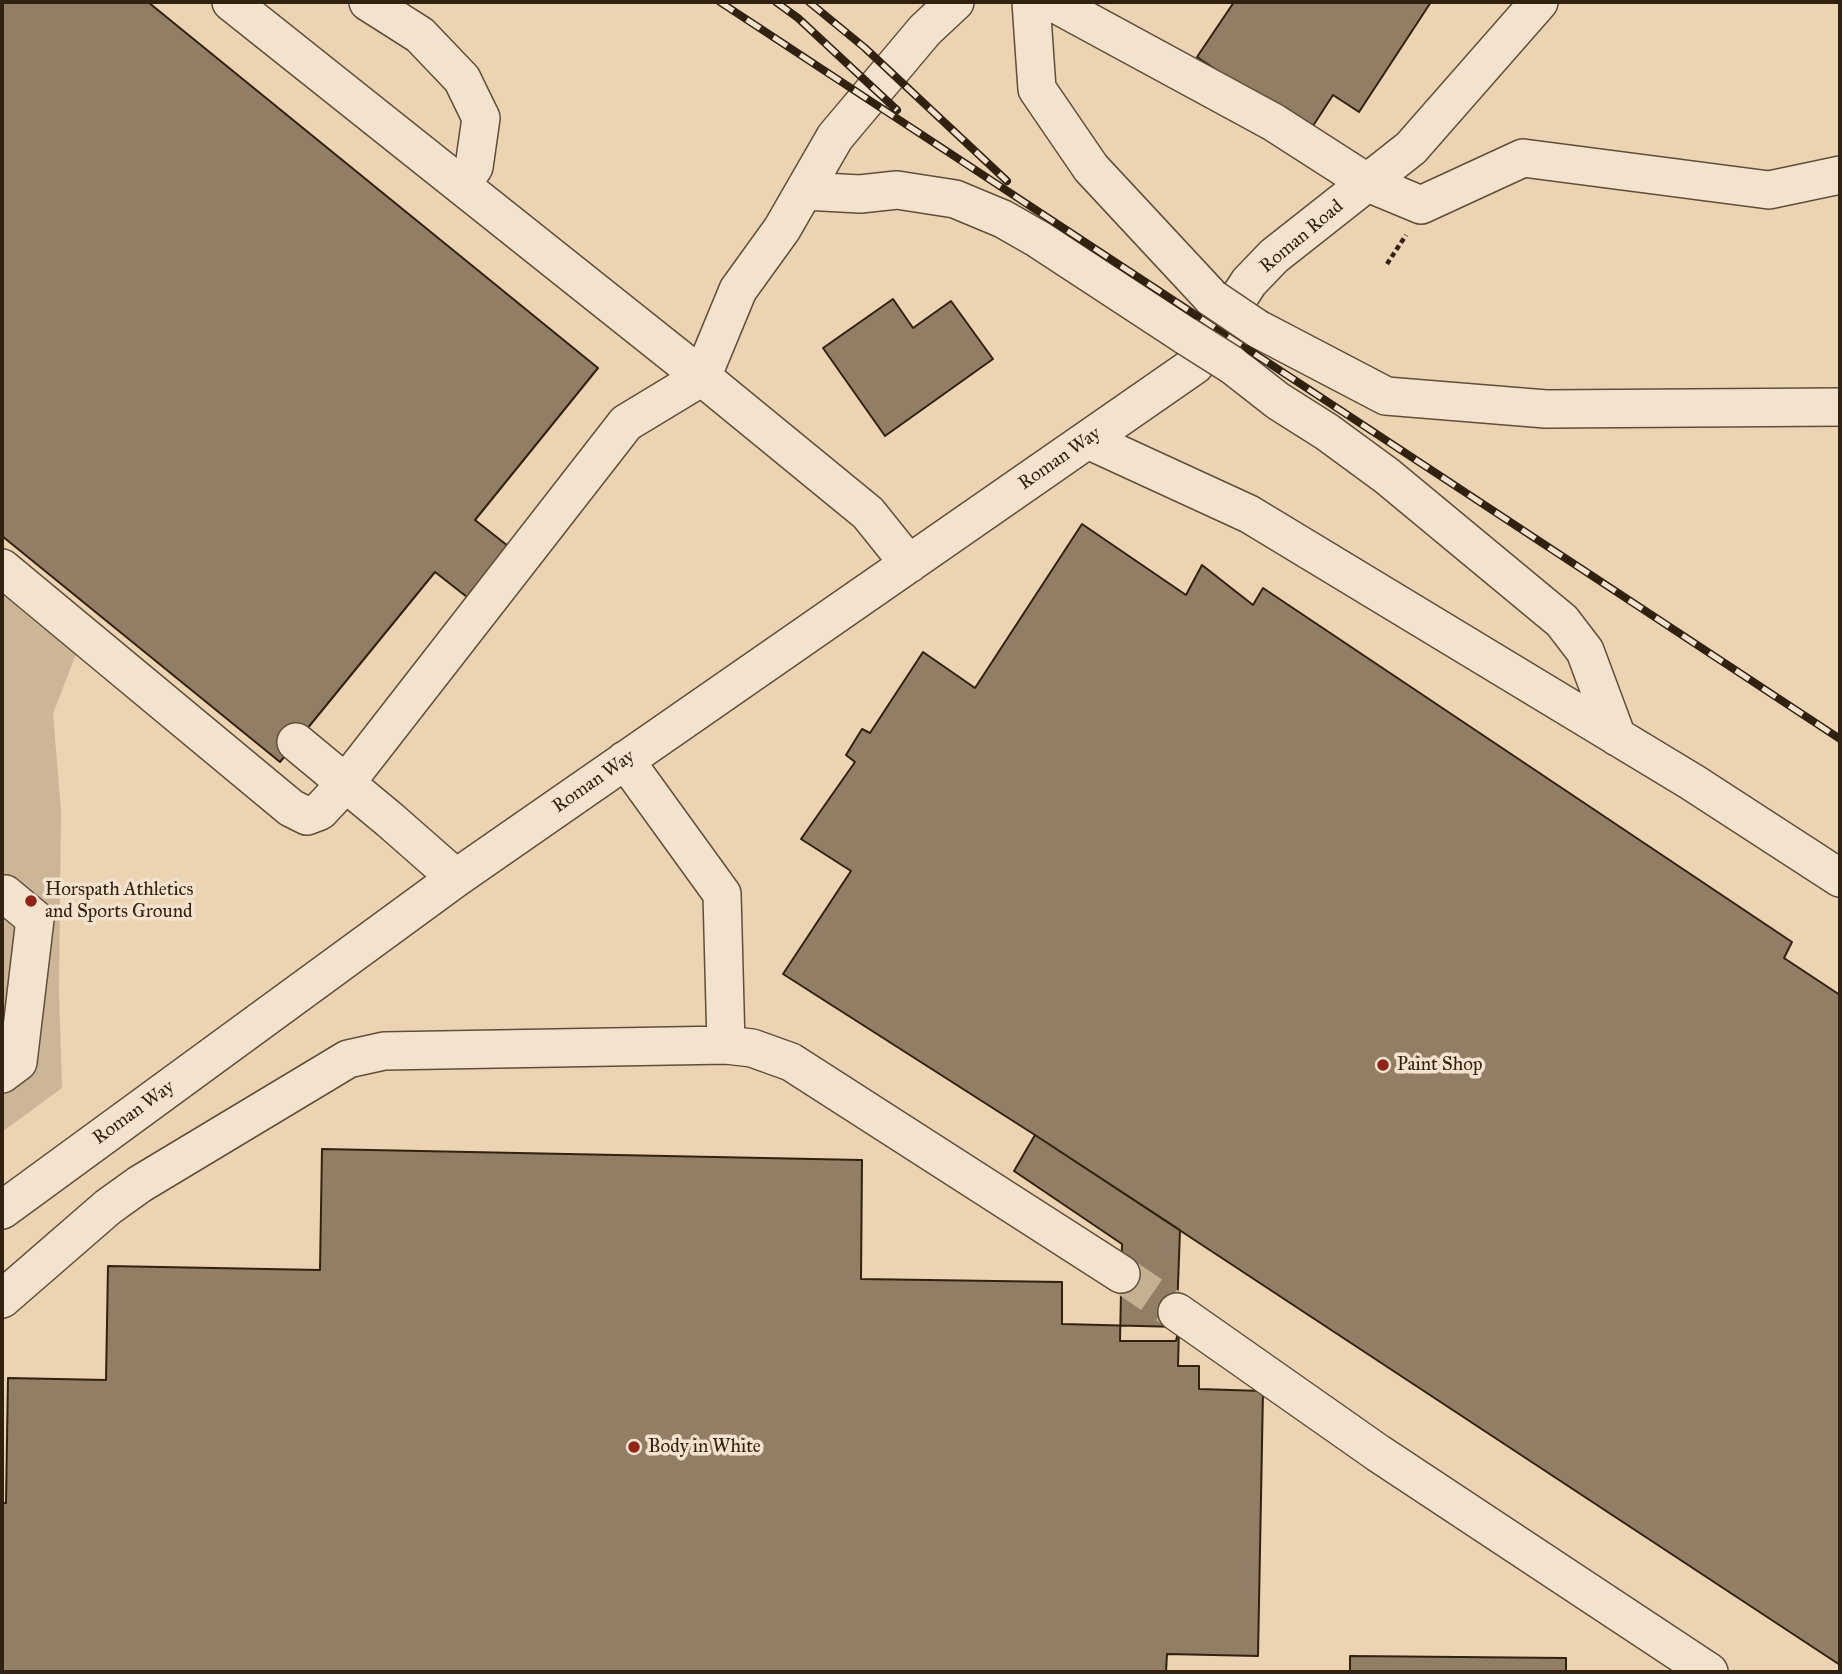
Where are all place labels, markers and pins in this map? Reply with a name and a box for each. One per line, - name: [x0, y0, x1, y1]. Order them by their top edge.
- place label: Horspath Athletics and Sports Ground: [45, 879, 194, 923]
- marker: Horspath Athletics and Sports Ground: [23, 893, 39, 909]
- place label: Paint Shop: [1397, 1054, 1482, 1076]
- marker: Paint Shop: [1375, 1057, 1391, 1073]
- place label: Body in White: [648, 1436, 761, 1458]
- marker: Body in White: [626, 1439, 642, 1455]

